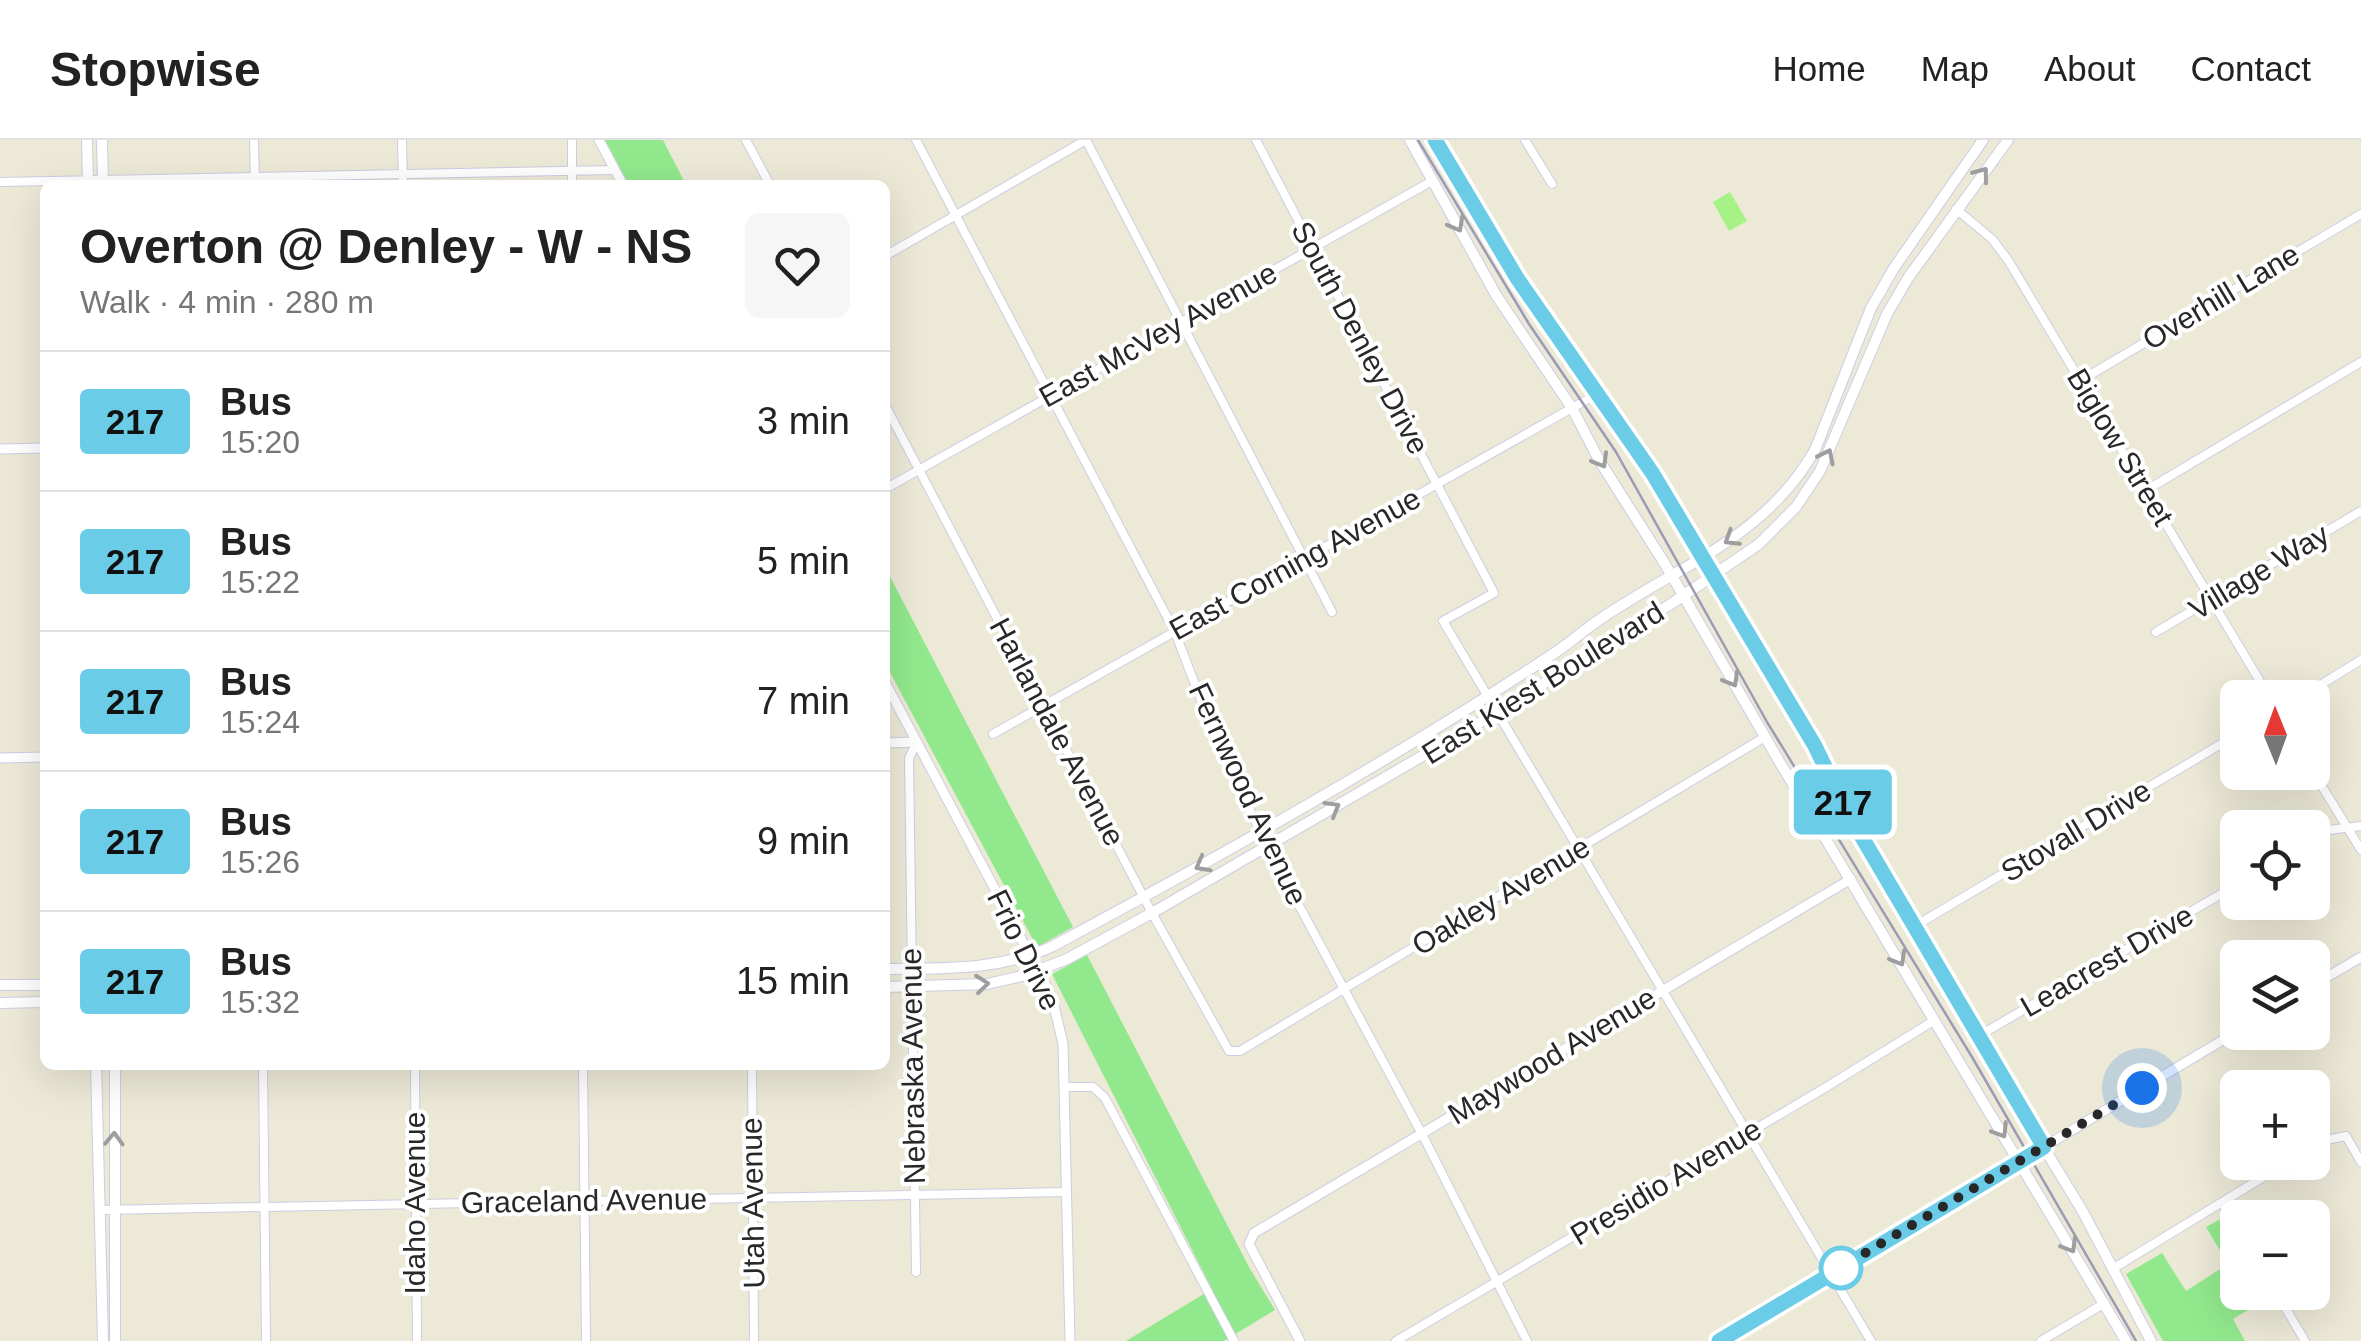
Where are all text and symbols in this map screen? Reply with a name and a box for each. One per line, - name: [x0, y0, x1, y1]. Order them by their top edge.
- text: Stopwise: [50, 43, 261, 96]
- text: Home: [1772, 49, 1866, 88]
- text: Map: [1921, 49, 1989, 88]
- text: About: [2044, 49, 2135, 88]
- text: Contact: [2190, 49, 2311, 88]
- one-way arrow: [1970, 167, 1987, 185]
- button: heart: [745, 213, 850, 318]
- one-way arrow: [1445, 215, 1465, 233]
- street label: South Denley Drive: [1285, 216, 1436, 460]
- text: Overton @ Denley - W - NS: [80, 220, 692, 273]
- street label: Overhill Lane: [2136, 237, 2305, 356]
- street label: East McVey Avenue: [1033, 256, 1282, 414]
- text: Walk · 4 min · 280 m: [80, 284, 374, 320]
- street label: Biglow Street: [2061, 362, 2180, 532]
- text: Bus: [220, 381, 292, 423]
- text: 3 min: [757, 400, 850, 442]
- text: 217: [106, 402, 164, 441]
- text: 15:20: [220, 424, 300, 460]
- one-way arrow: [1815, 449, 1835, 467]
- one-way arrow: [1589, 450, 1608, 468]
- street label: East Corning Avenue: [1164, 481, 1426, 646]
- street label: Village Way: [2183, 517, 2334, 626]
- text: Bus: [220, 521, 292, 563]
- one-way arrow: [1724, 527, 1742, 546]
- text: 5 min: [757, 540, 850, 582]
- text: 217: [106, 542, 164, 581]
- text: 15:22: [220, 564, 300, 600]
- street label: East Kiest Boulevard: [1416, 595, 1670, 770]
- street label: Harlandale Avenue: [983, 612, 1131, 851]
- text: Bus: [220, 661, 292, 703]
- one-way arrow: [1720, 669, 1739, 687]
- street label: Fernwood Avenue: [1183, 677, 1314, 910]
- text: 7 min: [757, 680, 850, 722]
- north arrow: [2220, 680, 2330, 790]
- map controls: [2220, 680, 2330, 1310]
- text: 217: [106, 682, 164, 721]
- text: 15:24: [220, 704, 300, 740]
- line badge: 217: [1786, 770, 1900, 834]
- street label: Stovall Drive: [1995, 773, 2156, 888]
- text: 217: [1814, 783, 1872, 822]
- text: Bus: [220, 801, 292, 843]
- one-way arrow: [1323, 801, 1341, 820]
- button: locate: [2220, 810, 2330, 920]
- text: 9 min: [757, 820, 850, 862]
- text: 217: [106, 822, 164, 861]
- street label: Oakley Avenue: [1406, 830, 1595, 962]
- text: 15:26: [220, 844, 300, 880]
- one-way arrow: [1195, 852, 1213, 872]
- street label: Frio Drive: [981, 884, 1068, 1015]
- street label: Leacrest Drive: [2015, 898, 2199, 1023]
- button: layers: [2220, 940, 2330, 1050]
- text: Bus: [220, 941, 292, 983]
- street label: Nebraska Avenue: [894, 948, 931, 1184]
- one-way arrow: [1887, 948, 1906, 966]
- text: 15 min: [736, 960, 850, 1002]
- text: 217: [106, 962, 164, 1001]
- one-way arrow: [975, 974, 991, 995]
- street label: Maywood Avenue: [1442, 981, 1662, 1131]
- text: 15:32: [220, 984, 300, 1020]
- your location: [2117, 1063, 2167, 1113]
- button: +: [2220, 1070, 2330, 1180]
- street label: Idaho Avenue: [398, 1112, 431, 1294]
- street label: Presidio Avenue: [1565, 1112, 1767, 1251]
- street label: Utah Avenue: [735, 1117, 770, 1289]
- one-way arrow: [1989, 1120, 2008, 1138]
- one-way arrow: [103, 1130, 124, 1146]
- street label: Graceland Avenue: [461, 1182, 707, 1219]
- button: −: [2220, 1200, 2330, 1310]
- one-way arrow: [2058, 1235, 2077, 1253]
- unlabelled marker: [1820, 1247, 1862, 1289]

